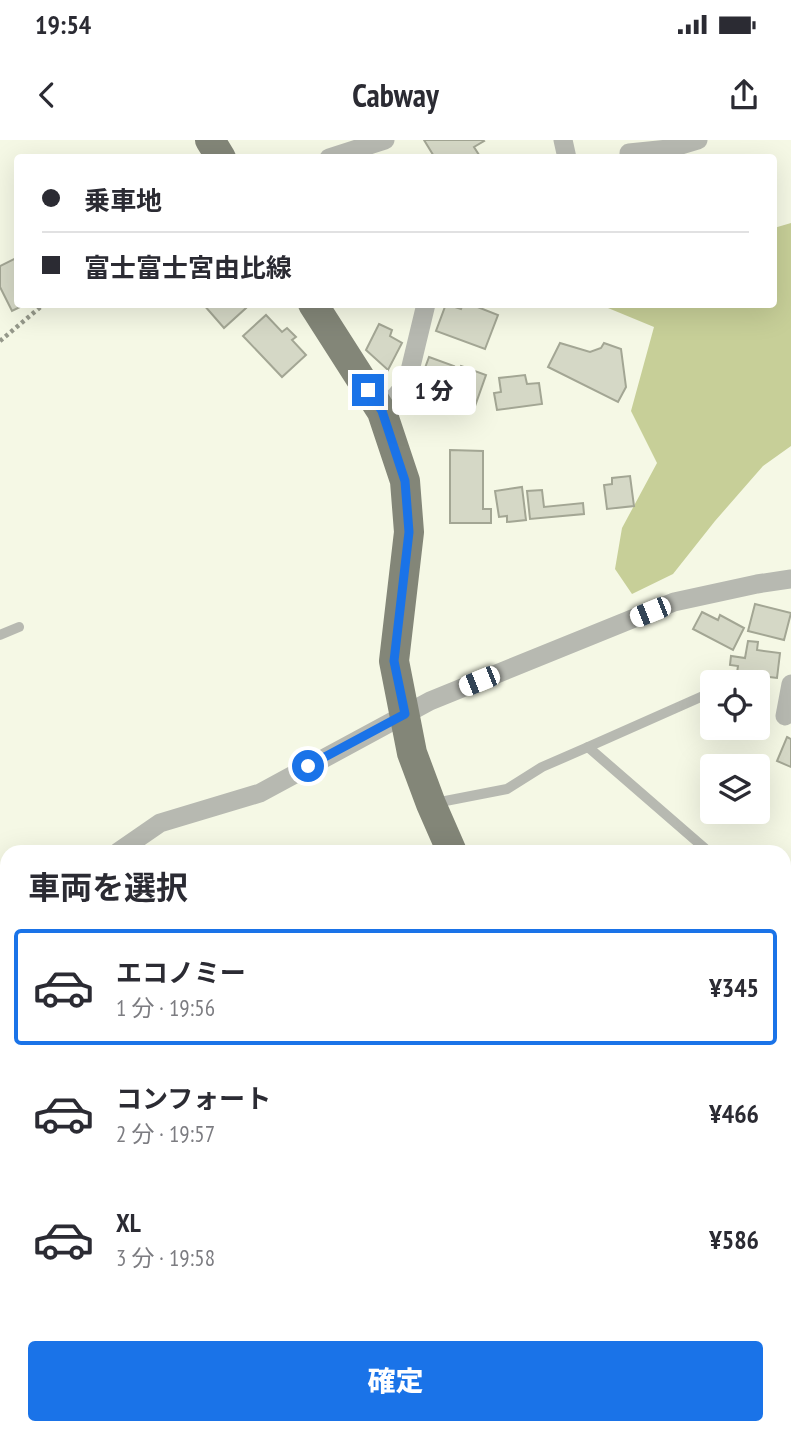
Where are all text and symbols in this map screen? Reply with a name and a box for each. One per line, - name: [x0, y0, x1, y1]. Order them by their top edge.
- text: 19:54: [35, 8, 91, 41]
- text: Cabway: [352, 74, 439, 116]
- icon: back: [28, 76, 66, 114]
- icon: share: [725, 76, 763, 114]
- text: 乗車地: [84, 184, 162, 217]
- text: 富士富士宮由比線: [84, 251, 292, 284]
- callout: 1 分: [392, 366, 476, 414]
- route end: [352, 374, 384, 406]
- text: 1 分: [415, 376, 453, 405]
- car: [627, 594, 674, 630]
- car: [456, 663, 503, 699]
- map controls: [700, 670, 770, 824]
- button: locate: [700, 670, 770, 740]
- route start: [292, 750, 324, 782]
- button: layers: [700, 754, 770, 824]
- text: 車両を選択: [28, 866, 188, 908]
- icon: car: [32, 956, 95, 1019]
- text: エコノミー: [116, 956, 246, 989]
- text: ¥345: [709, 971, 759, 1004]
- text: 1 分 · 19:56: [116, 993, 215, 1022]
- icon: car: [32, 1082, 95, 1145]
- text: コンフォート: [116, 1082, 271, 1115]
- text: ¥466: [709, 1097, 759, 1130]
- text: 2 分 · 19:57: [116, 1119, 215, 1148]
- text: XL: [116, 1206, 141, 1239]
- icon: car: [32, 1208, 95, 1271]
- text: ¥586: [709, 1223, 759, 1256]
- text: 3 分 · 19:58: [116, 1243, 215, 1272]
- button: 確定: [28, 1341, 763, 1421]

